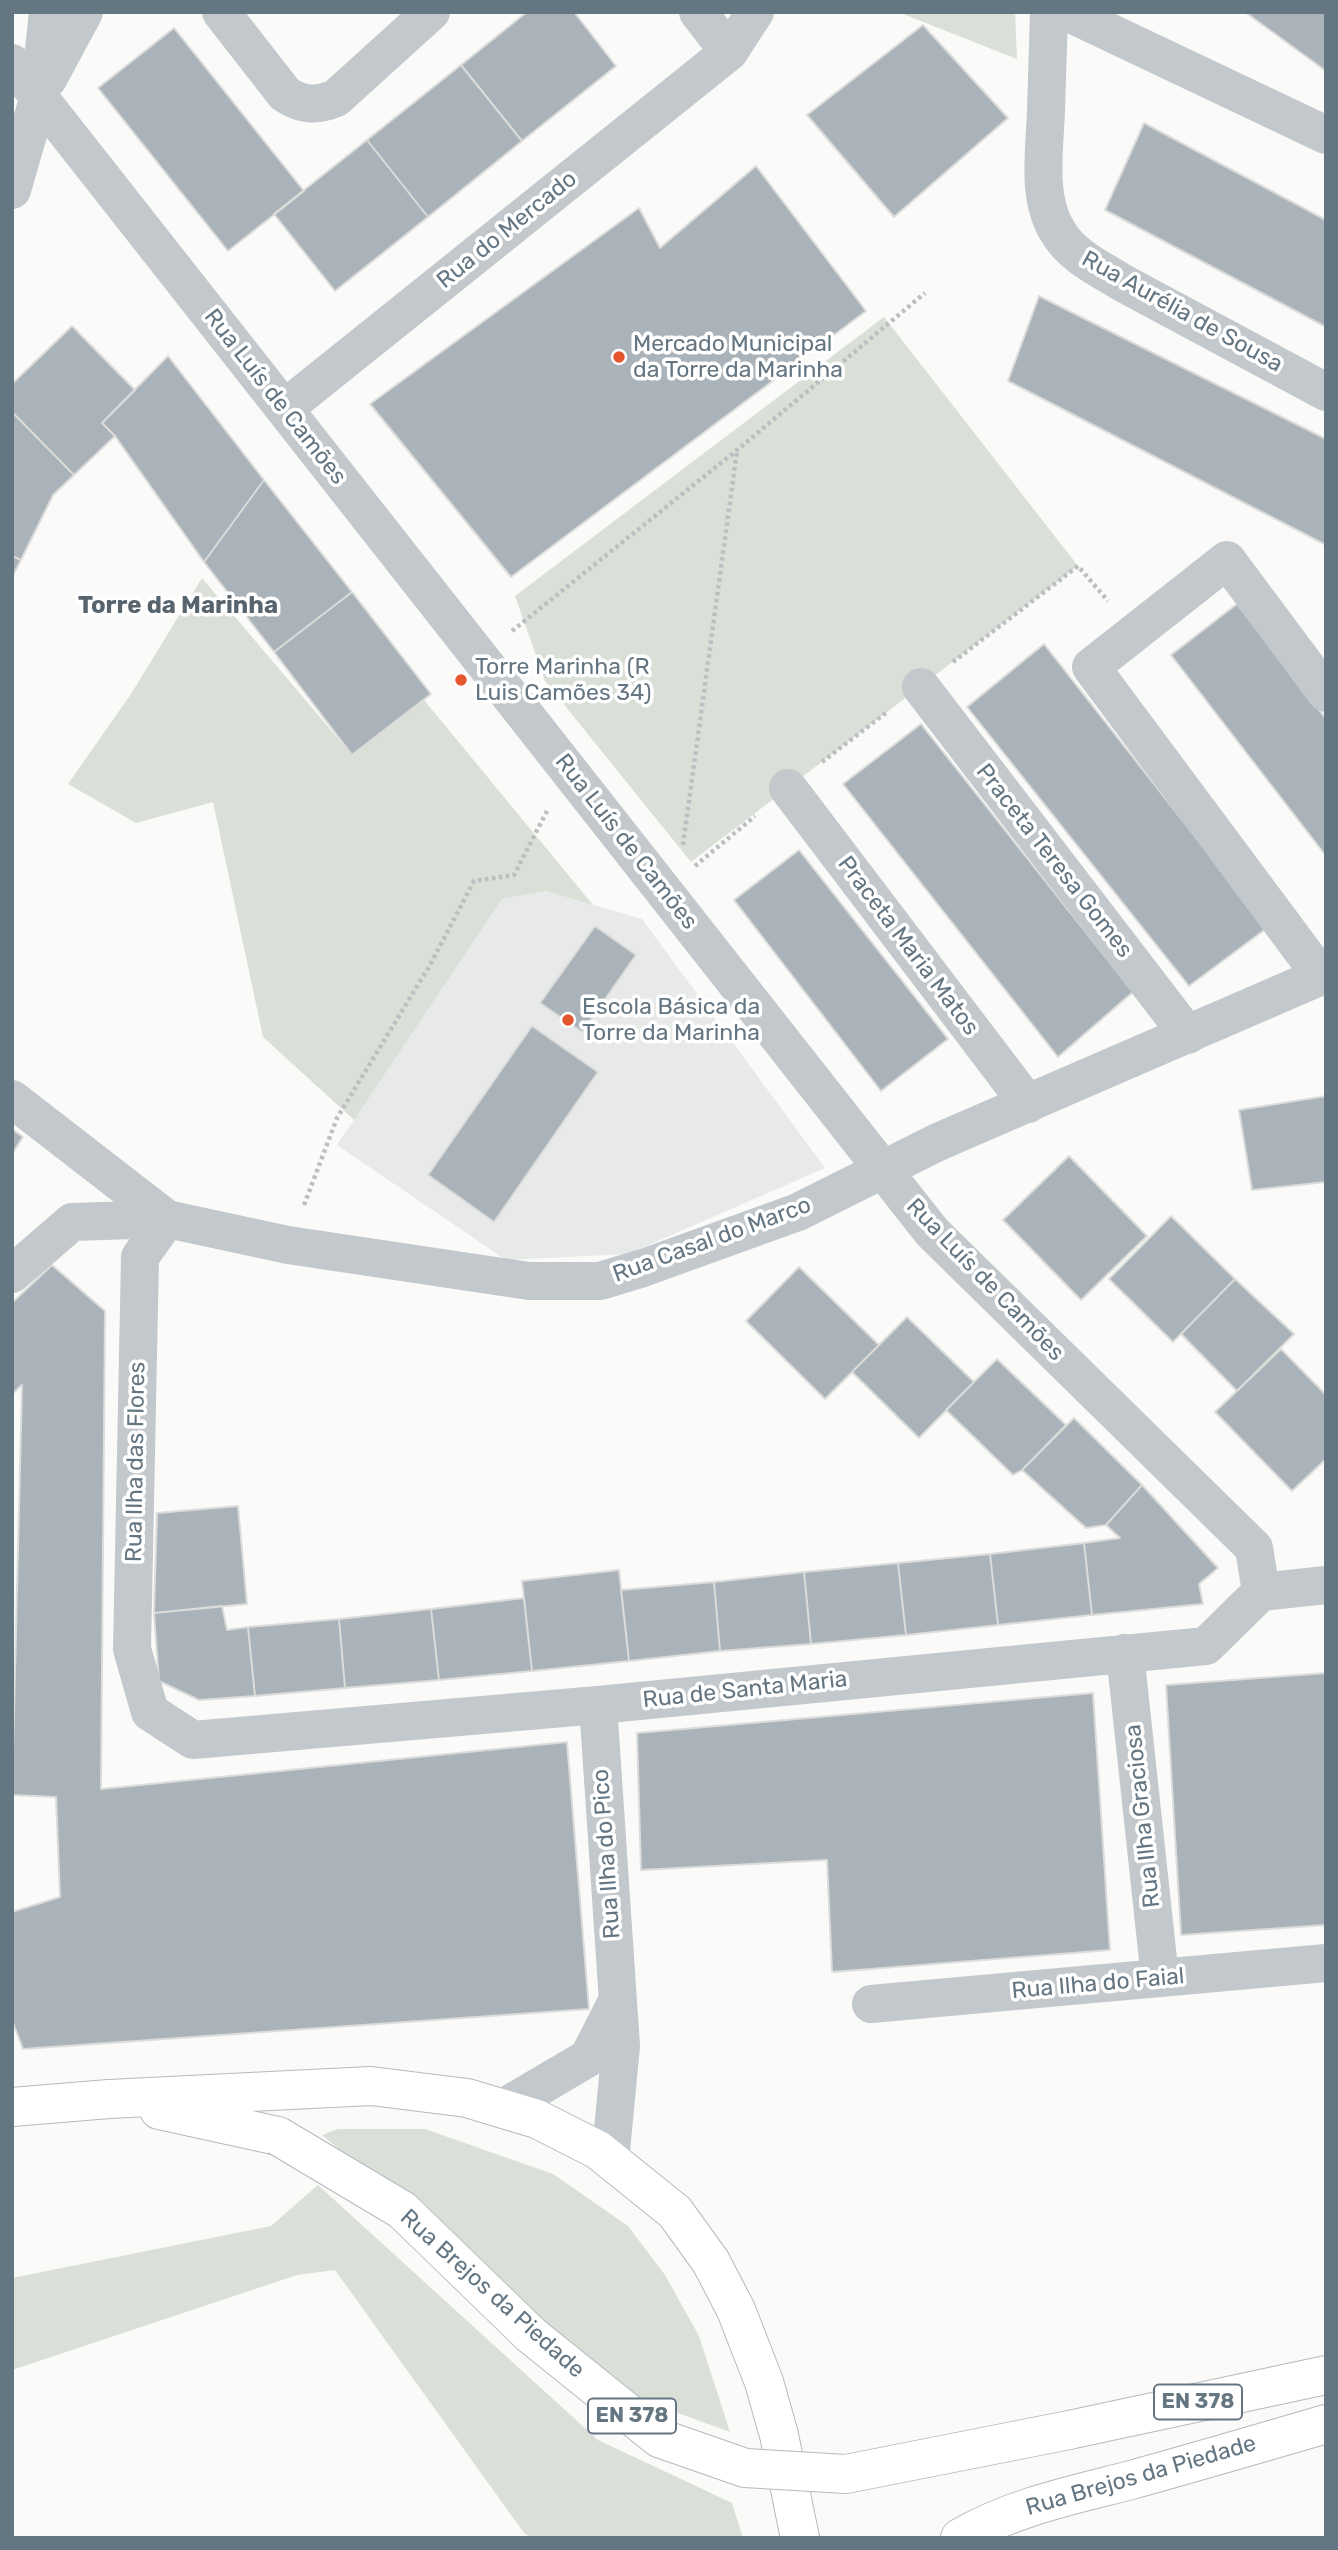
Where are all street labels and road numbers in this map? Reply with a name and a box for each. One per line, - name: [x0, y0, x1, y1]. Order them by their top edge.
- street label: Rua do Mercado: [432, 165, 582, 295]
- street label: Rua Aurélia de Sousa: [1077, 245, 1287, 379]
- street label: Rua Luís de Camões: [198, 304, 352, 490]
- street label: Rua Luís de Camões: [549, 749, 703, 935]
- street label: Praceta Teresa Gomes: [970, 759, 1138, 963]
- street label: Praceta Maria Matos: [832, 851, 984, 1041]
- street label: Rua Casal do Marco: [609, 1191, 815, 1289]
- street label: Rua Luís de Camões: [900, 1193, 1070, 1367]
- street label: Rua Ilha das Flores: [120, 1362, 152, 1562]
- street label: Rua de Santa Maria: [641, 1666, 849, 1714]
- street label: Rua Ilha Graciosa: [1120, 1723, 1166, 1909]
- street label: Rua Ilha do Pico: [587, 1768, 627, 1940]
- street label: Rua Ilha do Faial: [1010, 1963, 1186, 2005]
- street label: Rua Brejos da Piedade: [394, 2204, 590, 2384]
- road number: EN 378: [1154, 2384, 1242, 2420]
- road number: EN 378: [588, 2398, 676, 2434]
- street label: Rua Brejos da Piedade: [1023, 2430, 1259, 2522]

